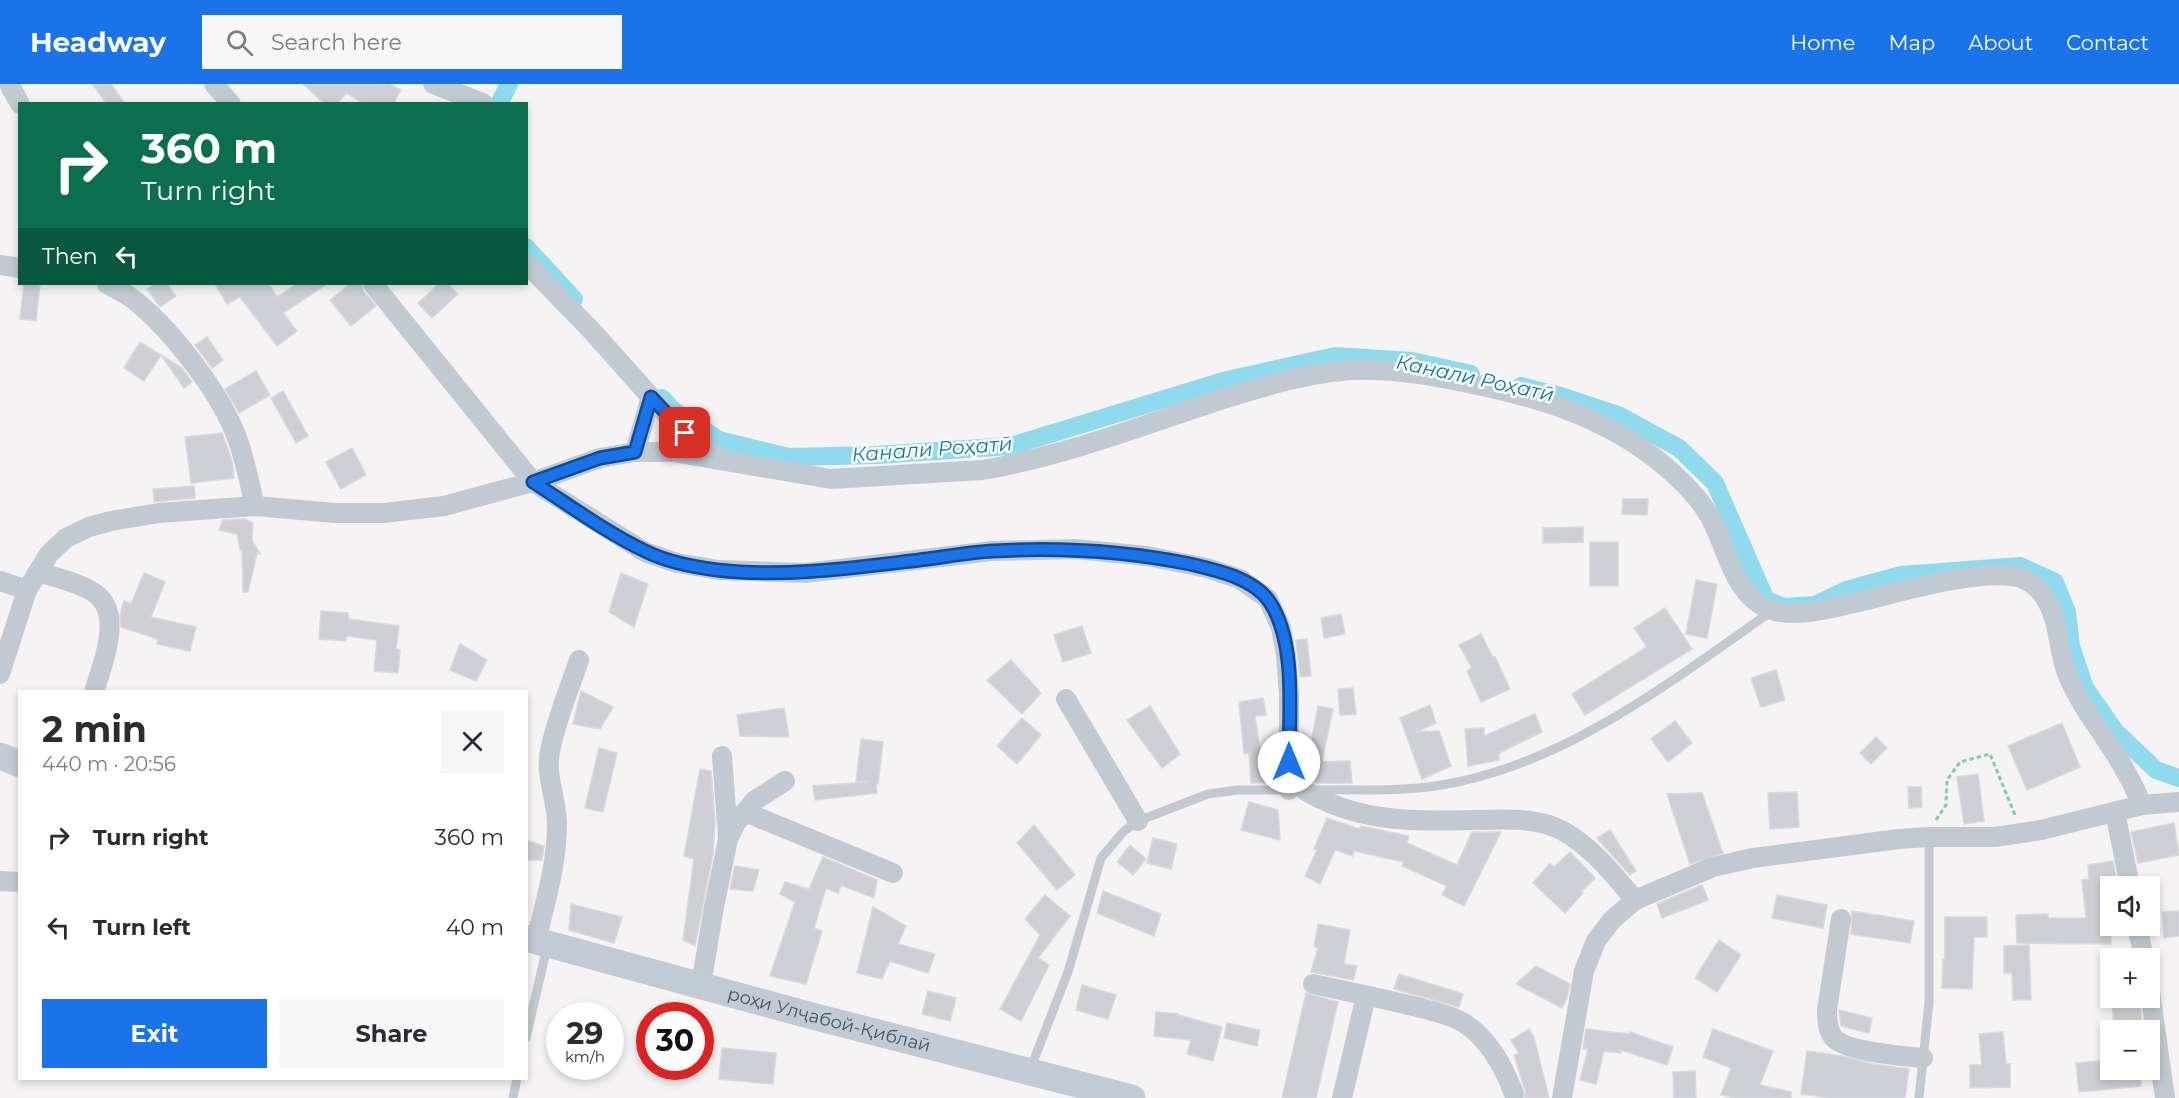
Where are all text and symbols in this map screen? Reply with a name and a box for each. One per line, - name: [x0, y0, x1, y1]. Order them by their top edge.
- search box: [202, 15, 622, 69]
- text: Headway: [30, 25, 166, 59]
- icon: search: [223, 26, 256, 59]
- text: Search here: [271, 29, 402, 56]
- text: Home: [1790, 30, 1855, 55]
- text: Map: [1888, 30, 1935, 55]
- text: About: [1968, 30, 2033, 55]
- text: Contact: [2066, 30, 2149, 55]
- text: 360 m: [141, 122, 277, 174]
- icon: right: [42, 126, 120, 204]
- text: Turn right: [141, 174, 276, 207]
- icon: left: [110, 240, 143, 273]
- text: Then: [42, 243, 98, 270]
- water label: Канали Роҳатӣ: [1394, 350, 1556, 406]
- pin: [659, 407, 710, 458]
- icon: arrive: [668, 416, 701, 449]
- water label: Канали Роҳатӣ: [851, 431, 1013, 467]
- text: 2 min: [42, 707, 147, 751]
- button: close: [441, 710, 504, 773]
- position arrow: [1257, 730, 1321, 794]
- text: 440 m · 20:56: [42, 752, 176, 776]
- icon: right: [42, 821, 75, 854]
- text: Turn right: [93, 824, 208, 851]
- text: 360 m: [435, 824, 504, 851]
- map controls: [2100, 876, 2160, 1080]
- button: sound: [2100, 876, 2160, 936]
- icon: left: [42, 911, 75, 944]
- text: Turn left: [93, 914, 191, 941]
- text: 40 m: [446, 914, 504, 941]
- button: +: [2100, 948, 2160, 1008]
- street label: роҳи Улҷабой-Қиблаӣ: [725, 982, 933, 1057]
- button: Exit: [42, 999, 267, 1068]
- button: Share: [279, 999, 504, 1068]
- speed limit sign: 30: [636, 1002, 714, 1080]
- text: 29: [567, 1015, 603, 1052]
- button: −: [2100, 1020, 2160, 1080]
- text: km/h: [565, 1047, 605, 1066]

